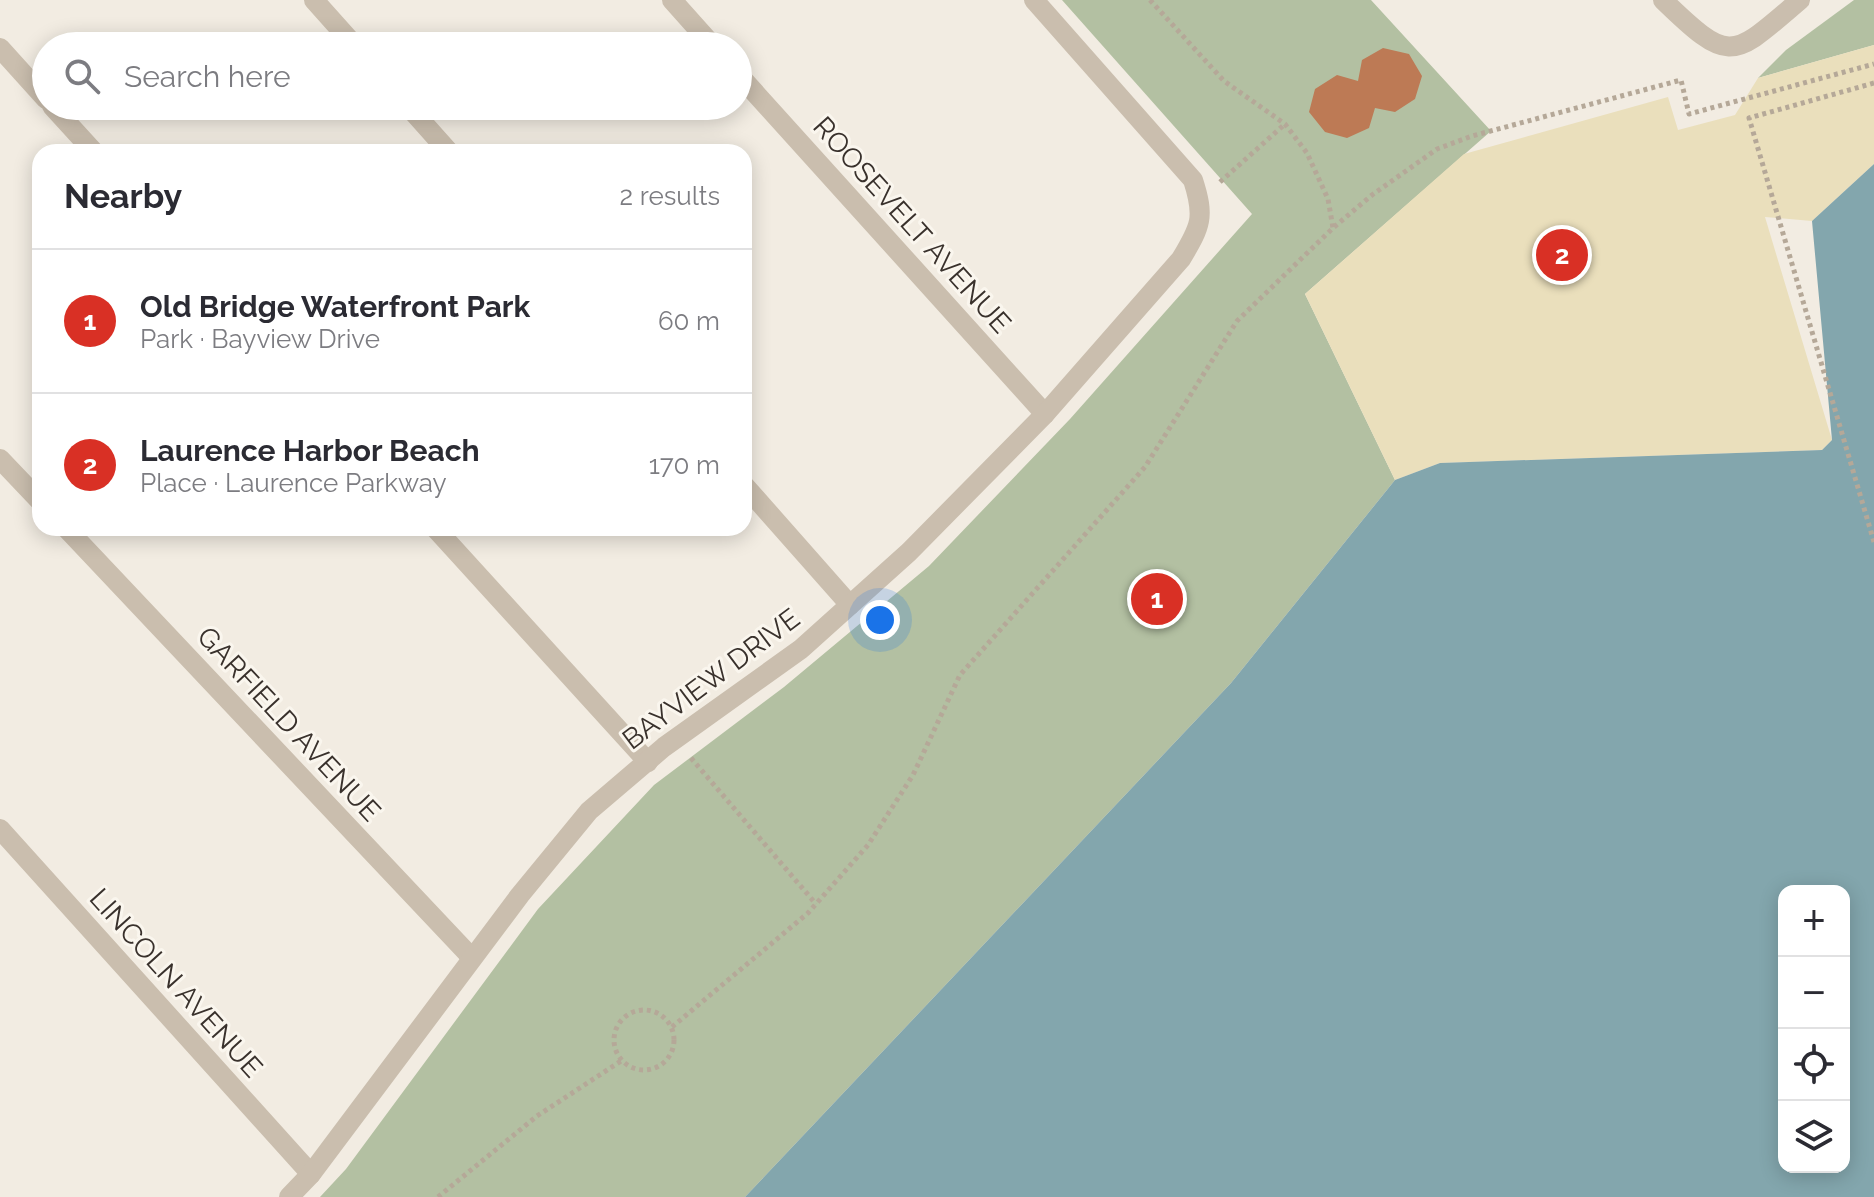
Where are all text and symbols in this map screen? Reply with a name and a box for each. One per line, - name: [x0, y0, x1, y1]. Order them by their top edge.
- search box: [32, 32, 752, 120]
- icon: search: [60, 54, 104, 98]
- text: Search here: [124, 59, 291, 94]
- street label: ROOSEVELT AVENUE: [806, 110, 1018, 340]
- text: Nearby: [64, 176, 182, 216]
- text: 2 results: [620, 181, 720, 211]
- pin: 2: [1536, 225, 1588, 285]
- text: Old Bridge Waterfront Park: [140, 289, 530, 324]
- text: 1: [84, 306, 96, 336]
- text: 60 m: [658, 306, 720, 336]
- text: Park · Bayview Drive: [140, 324, 380, 354]
- text: Laurence Harbor Beach: [140, 433, 480, 468]
- text: 2: [83, 450, 97, 480]
- text: 170 m: [649, 450, 720, 480]
- text: Place · Laurence Parkway: [140, 468, 447, 498]
- pin: 1: [1131, 569, 1183, 629]
- your location: [860, 600, 900, 640]
- street label: BAYVIEW DRIVE: [616, 602, 806, 756]
- street label: GARFIELD AVENUE: [190, 620, 388, 828]
- street label: LINCOLN AVENUE: [83, 882, 269, 1084]
- map controls: [1778, 885, 1850, 1173]
- button: +: [1778, 885, 1850, 957]
- button: −: [1778, 957, 1850, 1029]
- button: locate: [1778, 1029, 1850, 1101]
- button: layers: [1778, 1101, 1850, 1173]

